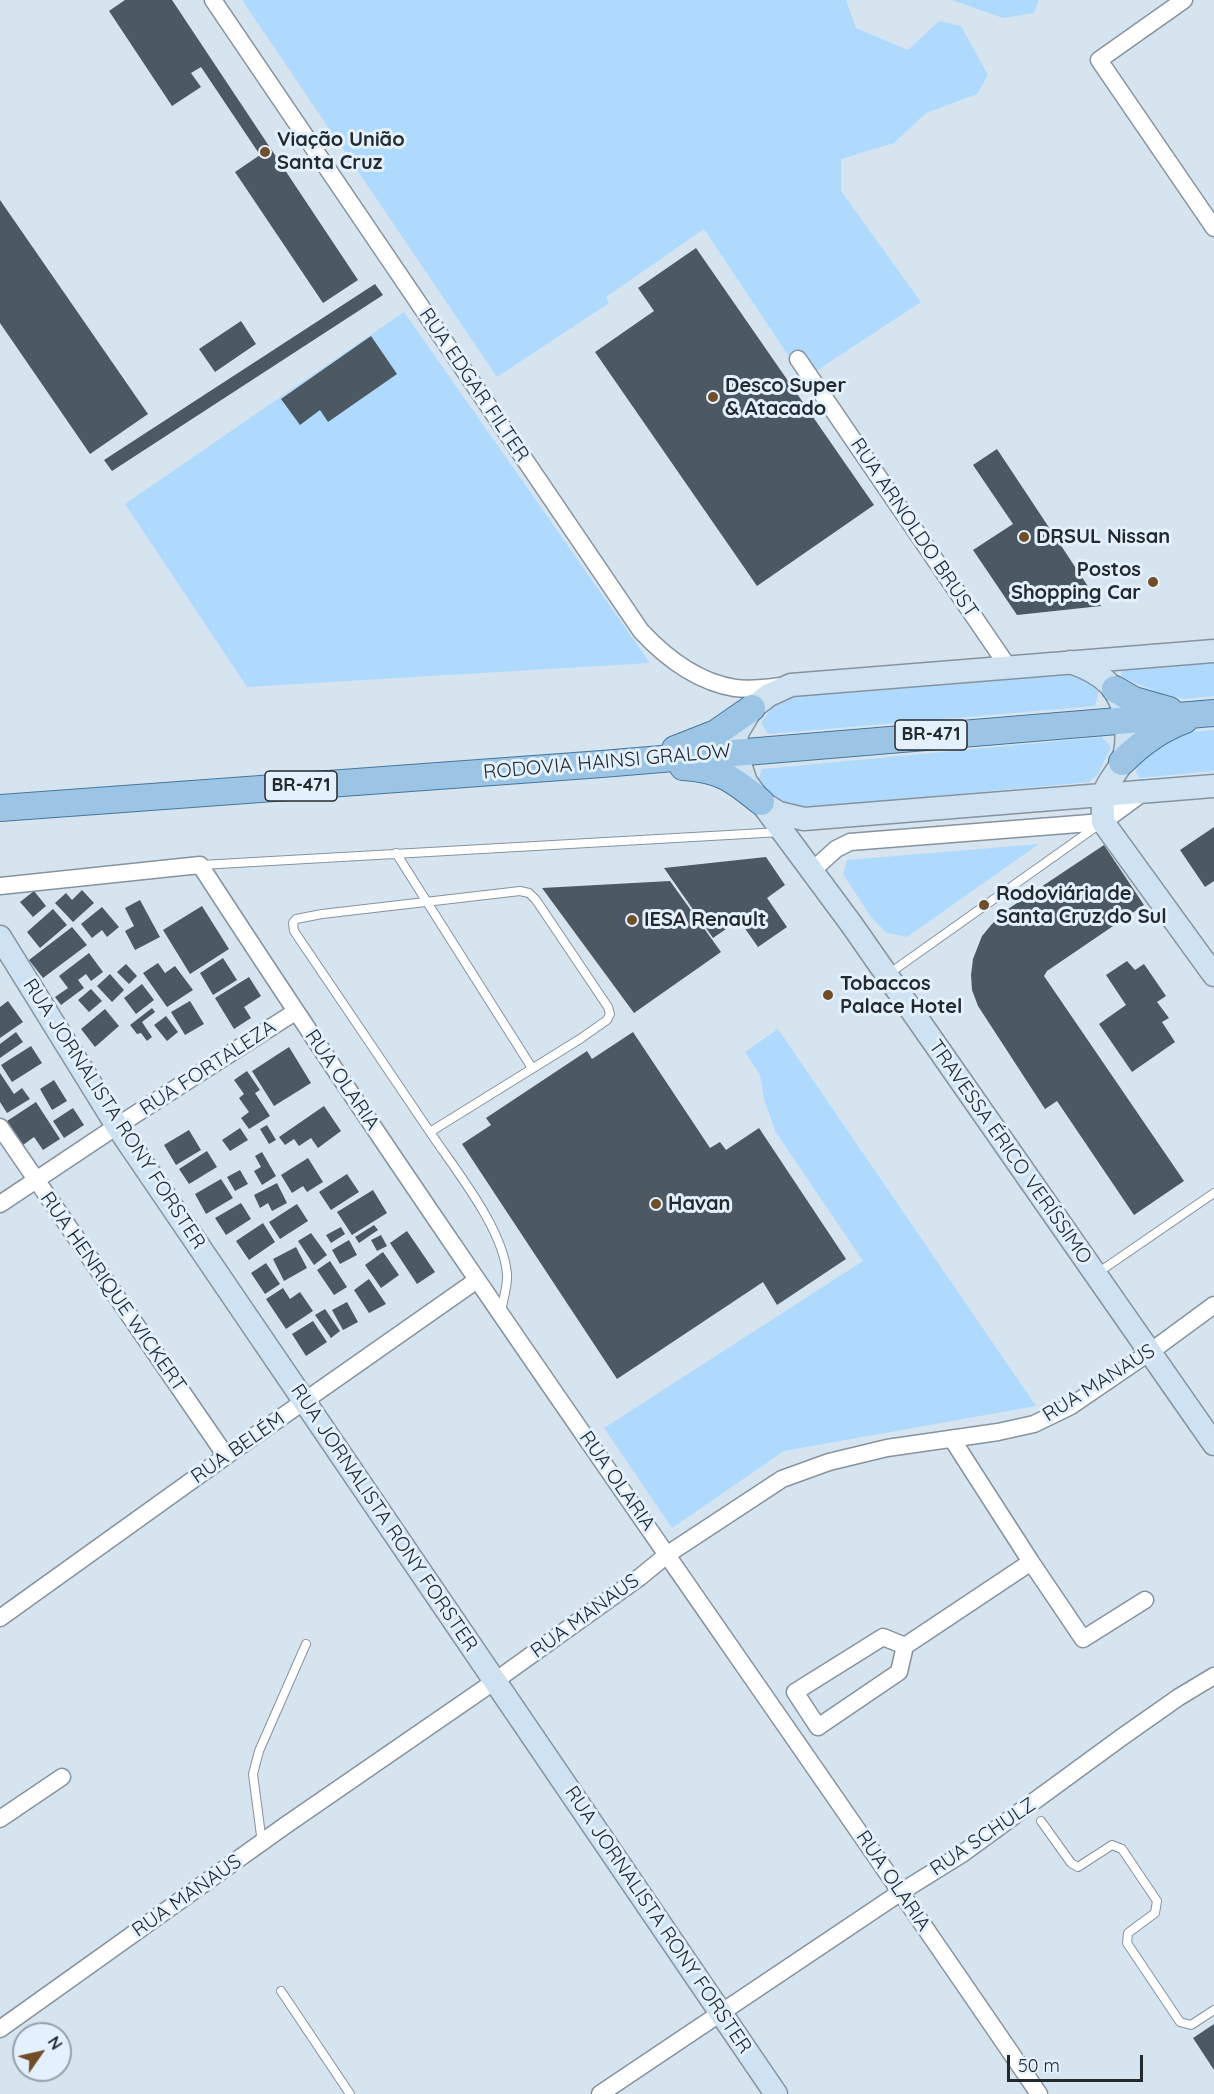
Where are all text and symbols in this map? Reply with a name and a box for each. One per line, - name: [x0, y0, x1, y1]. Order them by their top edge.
- place label: Viação União Santa Cruz: [277, 128, 405, 175]
- marker: Viação União Santa Cruz: [258, 145, 272, 159]
- street label: RUA EDGAR FILTER: [414, 304, 534, 466]
- place label: Desco Super & Atacado: [725, 374, 846, 421]
- marker: Desco Super & Atacado: [706, 390, 720, 404]
- street label: RUA ARNOLDO BRUST: [845, 434, 983, 622]
- place label: DRSUL Nissan: [1036, 525, 1170, 549]
- marker: DRSUL Nissan: [1017, 530, 1031, 544]
- place label: Postos Shopping Car: [1011, 558, 1141, 605]
- marker: Postos Shopping Car: [1146, 575, 1160, 589]
- road number: BR-471: [895, 720, 967, 750]
- street label: RODOVIA HAINSI GRALOW: [482, 739, 732, 785]
- road number: BR-471: [265, 771, 337, 801]
- place label: Rodoviária de Santa Cruz do Sul: [996, 882, 1167, 929]
- marker: Rodoviária de Santa Cruz do Sul: [977, 898, 991, 912]
- place label: IESA Renault: [644, 908, 766, 932]
- marker: IESA Renault: [625, 913, 639, 927]
- place label: Tobaccos Palace Hotel: [840, 972, 962, 1019]
- street label: RUA JORNALISTA RONY FORSTER: [17, 974, 211, 1254]
- marker: Tobaccos Palace Hotel: [821, 988, 835, 1002]
- street label: RUA FORTALEZA: [136, 1015, 280, 1121]
- street label: RUA OLARIA: [300, 1025, 384, 1135]
- street label: TRAVESSA ÉRICO VERÍSSIMO: [923, 1035, 1097, 1269]
- street label: RUA HENRIQUE WICKERT: [35, 1187, 191, 1397]
- place label: Havan: [668, 1192, 730, 1216]
- marker: Havan: [649, 1197, 663, 1211]
- street label: RUA MANAUS: [1038, 1339, 1160, 1427]
- street label: RUA JORNALISTA RONY FORSTER: [285, 1380, 483, 1656]
- street label: RUA BELÉM: [187, 1407, 289, 1489]
- street label: RUA OLARIA: [574, 1427, 660, 1535]
- street label: RUA MANAUS: [526, 1569, 644, 1663]
- street label: RUA JORNALISTA RONY FORSTER: [559, 1782, 757, 2058]
- street label: RUA SCHULZ: [926, 1793, 1040, 1881]
- street label: RUA OLARIA: [851, 1826, 935, 1936]
- street label: RUA MANAUS: [128, 1850, 246, 1942]
- north arrow: [12, 2022, 72, 2082]
- text: N: [44, 2033, 67, 2054]
- scale bar: [1010, 2043, 1146, 2081]
- text: 50 m: [1018, 2054, 1060, 2077]

